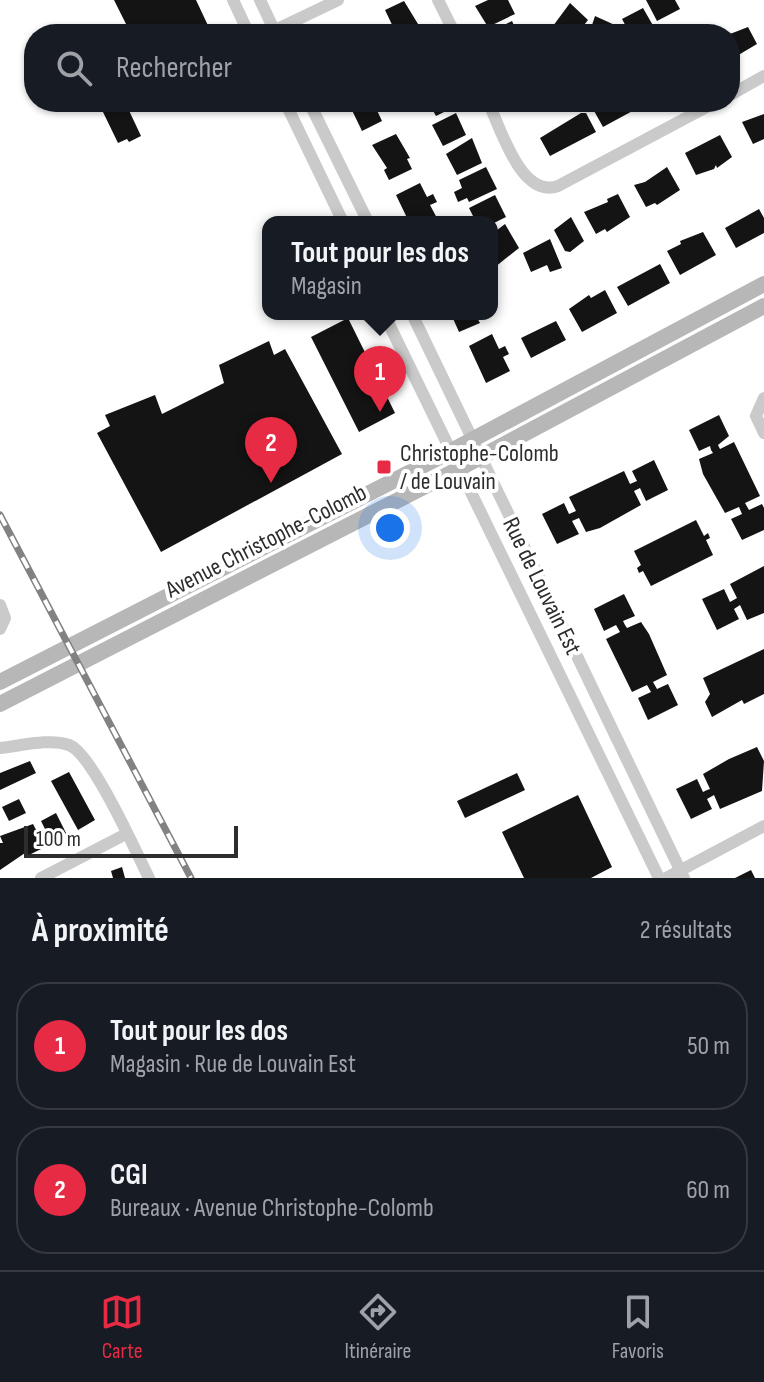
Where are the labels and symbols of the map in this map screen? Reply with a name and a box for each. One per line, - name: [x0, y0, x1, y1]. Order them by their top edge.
- pin: 1: [354, 346, 406, 412]
- pin: 2: [245, 417, 297, 483]
- place label: Christophe-Colomb / de Louvain: [400, 439, 559, 496]
- marker: Christophe-Colomb / de Louvain: [375, 458, 393, 476]
- street label: Avenue Christophe-Colomb: [160, 478, 371, 605]
- your location: [370, 508, 410, 548]
- street label: Rue de Louvain Est: [496, 513, 588, 659]
- scale bar: [24, 822, 238, 858]

